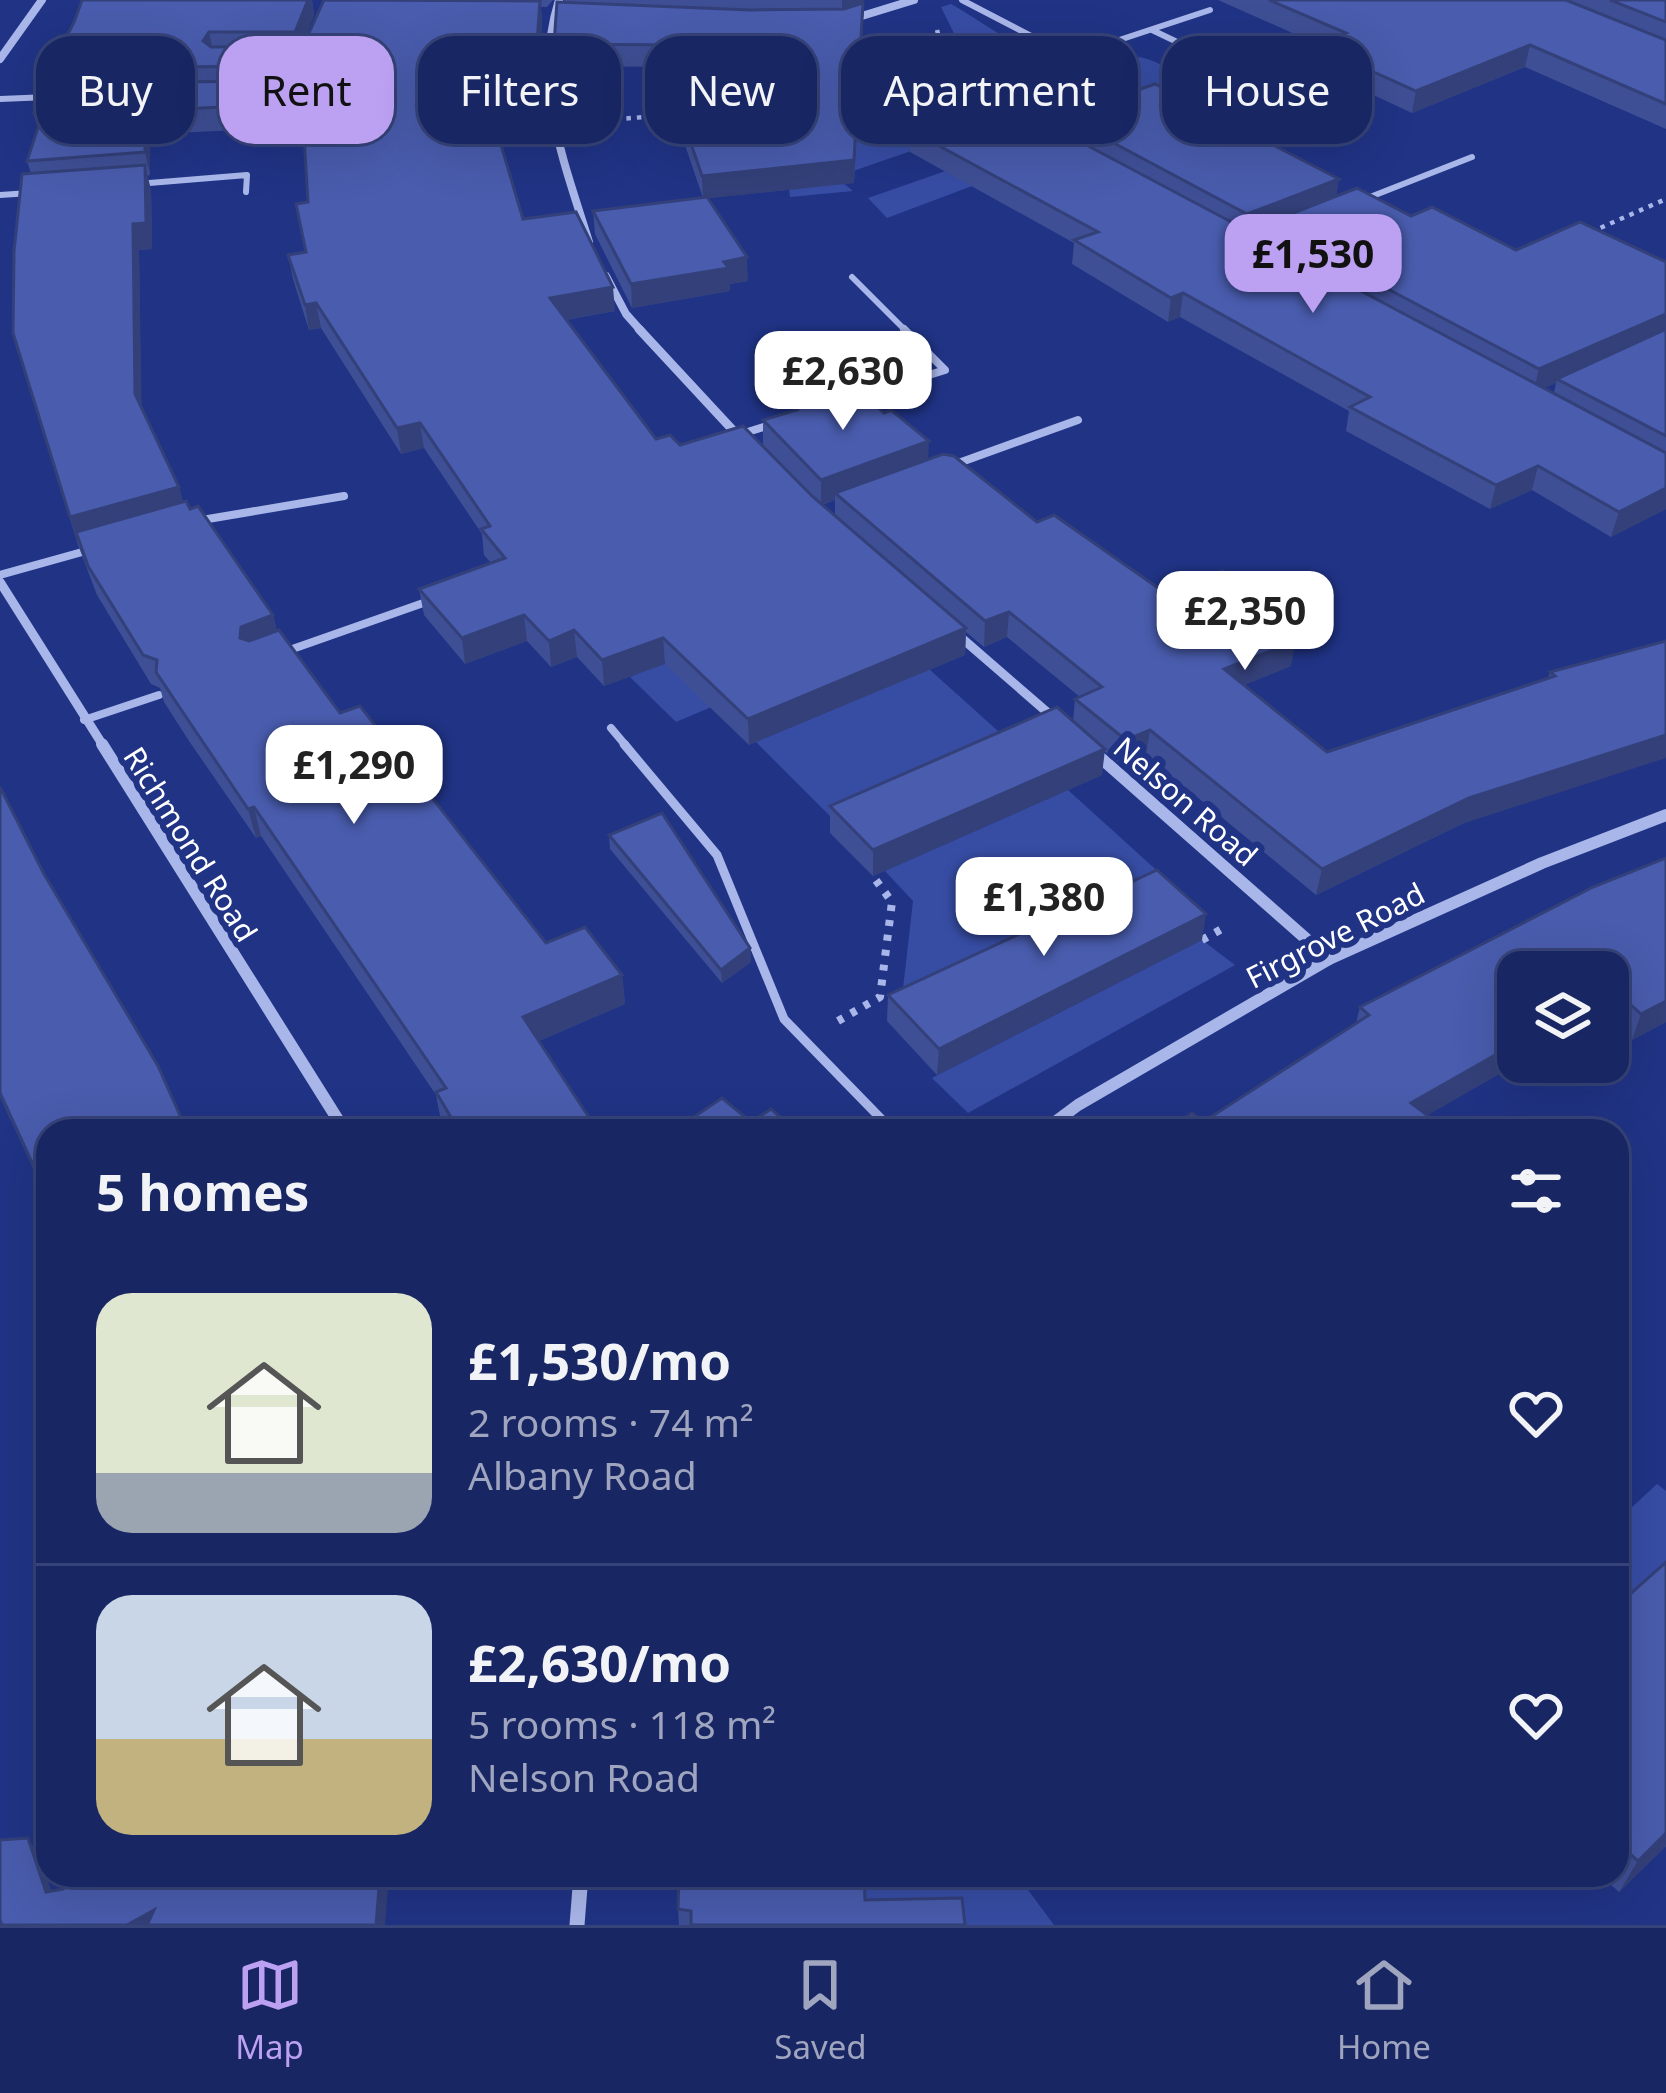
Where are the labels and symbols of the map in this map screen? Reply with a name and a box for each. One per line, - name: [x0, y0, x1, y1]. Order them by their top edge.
- pin: £1,530: [1215, 214, 1411, 316]
- pin: £2,630: [745, 331, 941, 433]
- pin: £2,350: [1147, 571, 1343, 673]
- pin: £1,290: [256, 725, 452, 827]
- street label: Nelson Road: [1105, 727, 1267, 875]
- street label: Richmond Road: [115, 739, 267, 949]
- pin: £1,380: [946, 857, 1142, 959]
- street label: Firgrove Road: [1239, 872, 1431, 998]

